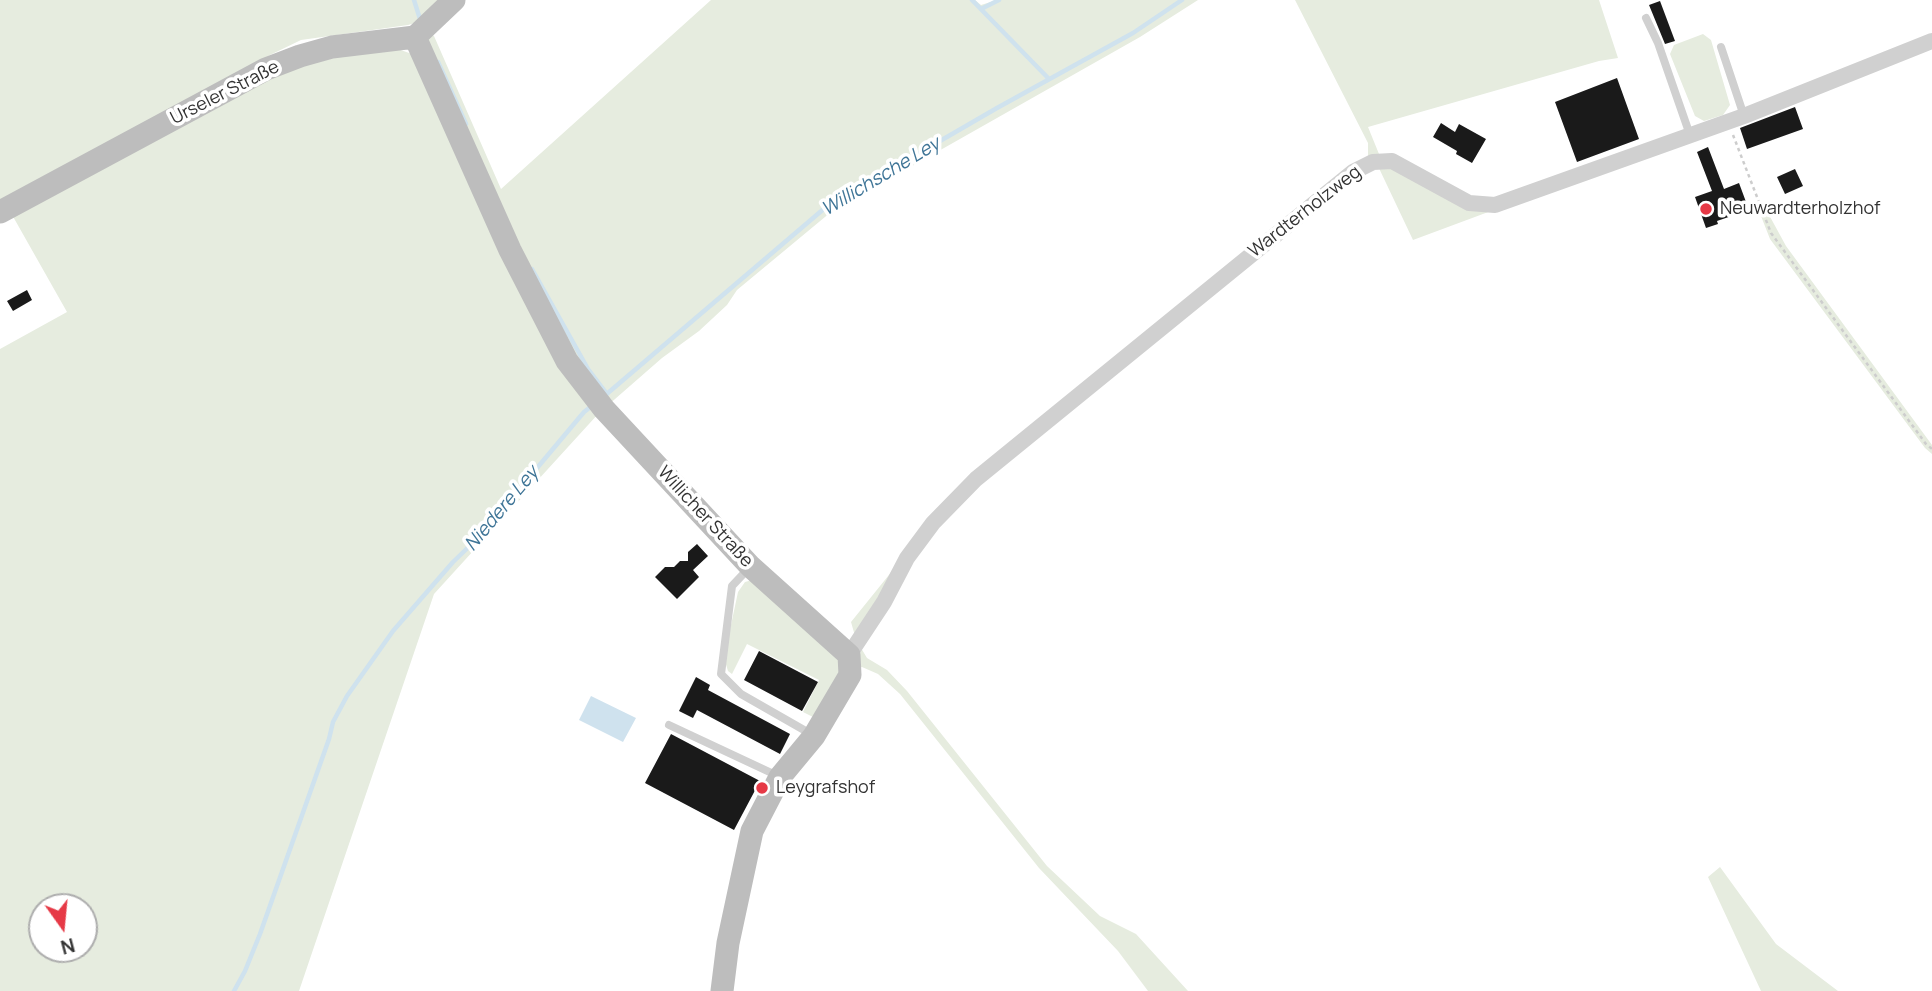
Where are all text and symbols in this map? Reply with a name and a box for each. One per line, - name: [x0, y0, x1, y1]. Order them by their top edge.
- street label: Urseler Straße: [167, 56, 283, 130]
- water label: Willichsche Ley: [818, 133, 944, 221]
- street label: Wardterholzweg: [1245, 161, 1365, 263]
- place label: Neuwardterholzhof: [1720, 198, 1880, 220]
- marker: Neuwardterholzhof: [1698, 201, 1714, 217]
- water label: Niedere Ley: [460, 462, 544, 556]
- street label: Willicher Straße: [653, 462, 757, 572]
- place label: Leygrafshof: [776, 777, 875, 799]
- marker: Leygrafshof: [754, 780, 770, 796]
- north arrow: [28, 893, 98, 963]
- text: N: [58, 932, 78, 961]

